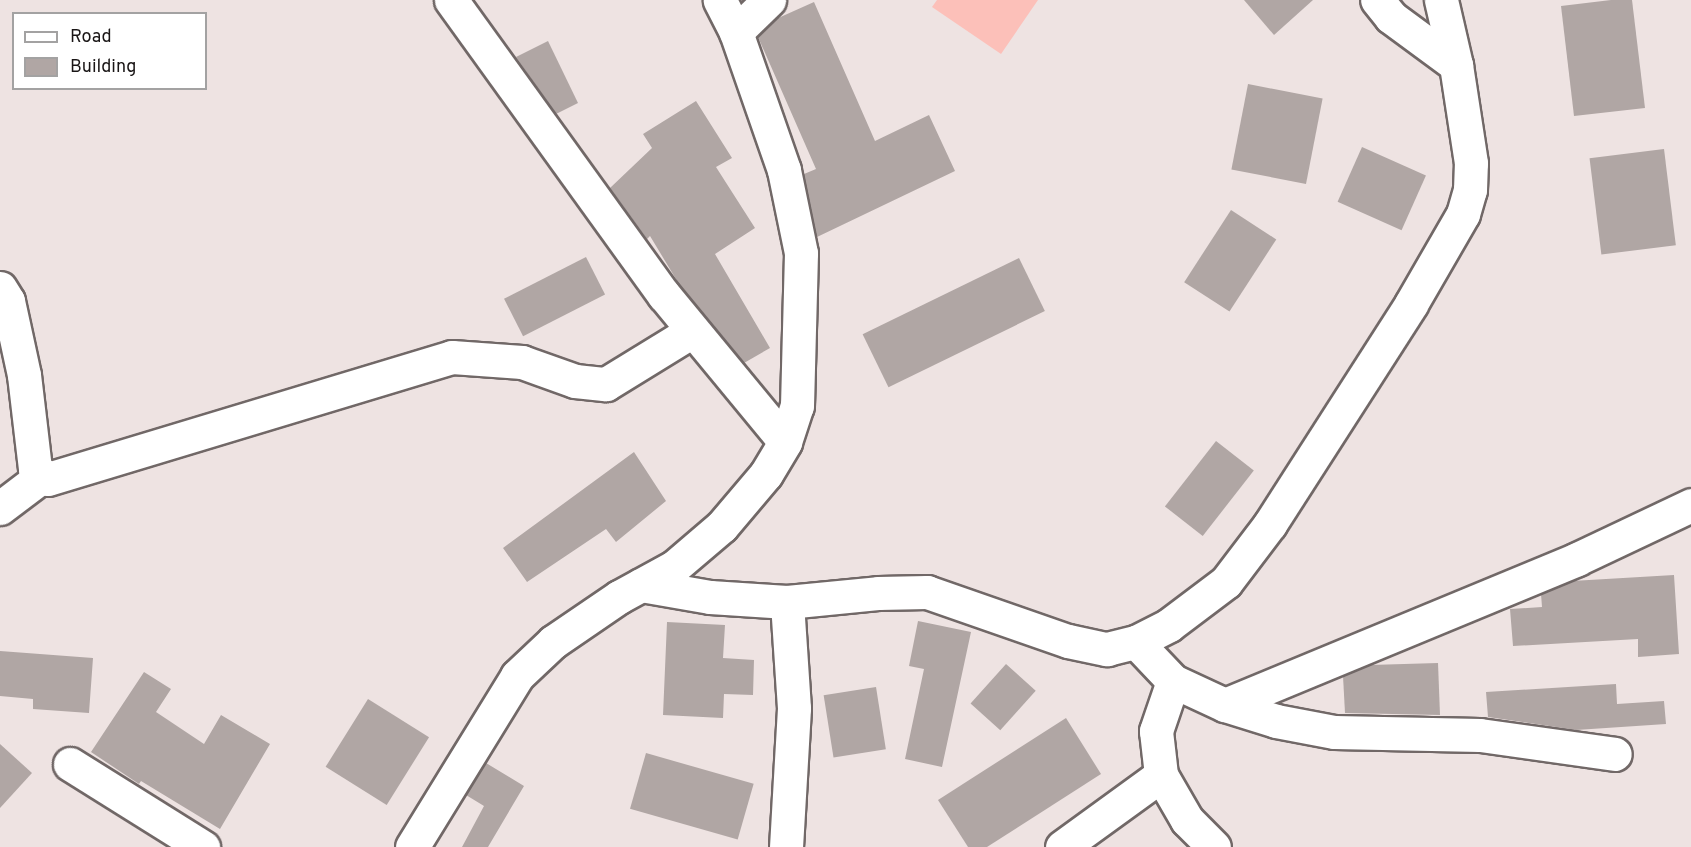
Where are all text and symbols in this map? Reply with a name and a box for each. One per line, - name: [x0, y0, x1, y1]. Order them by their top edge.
- legend: [12, 12, 207, 90]
- text: Road: [70, 26, 112, 49]
- text: Building: [70, 56, 136, 79]

